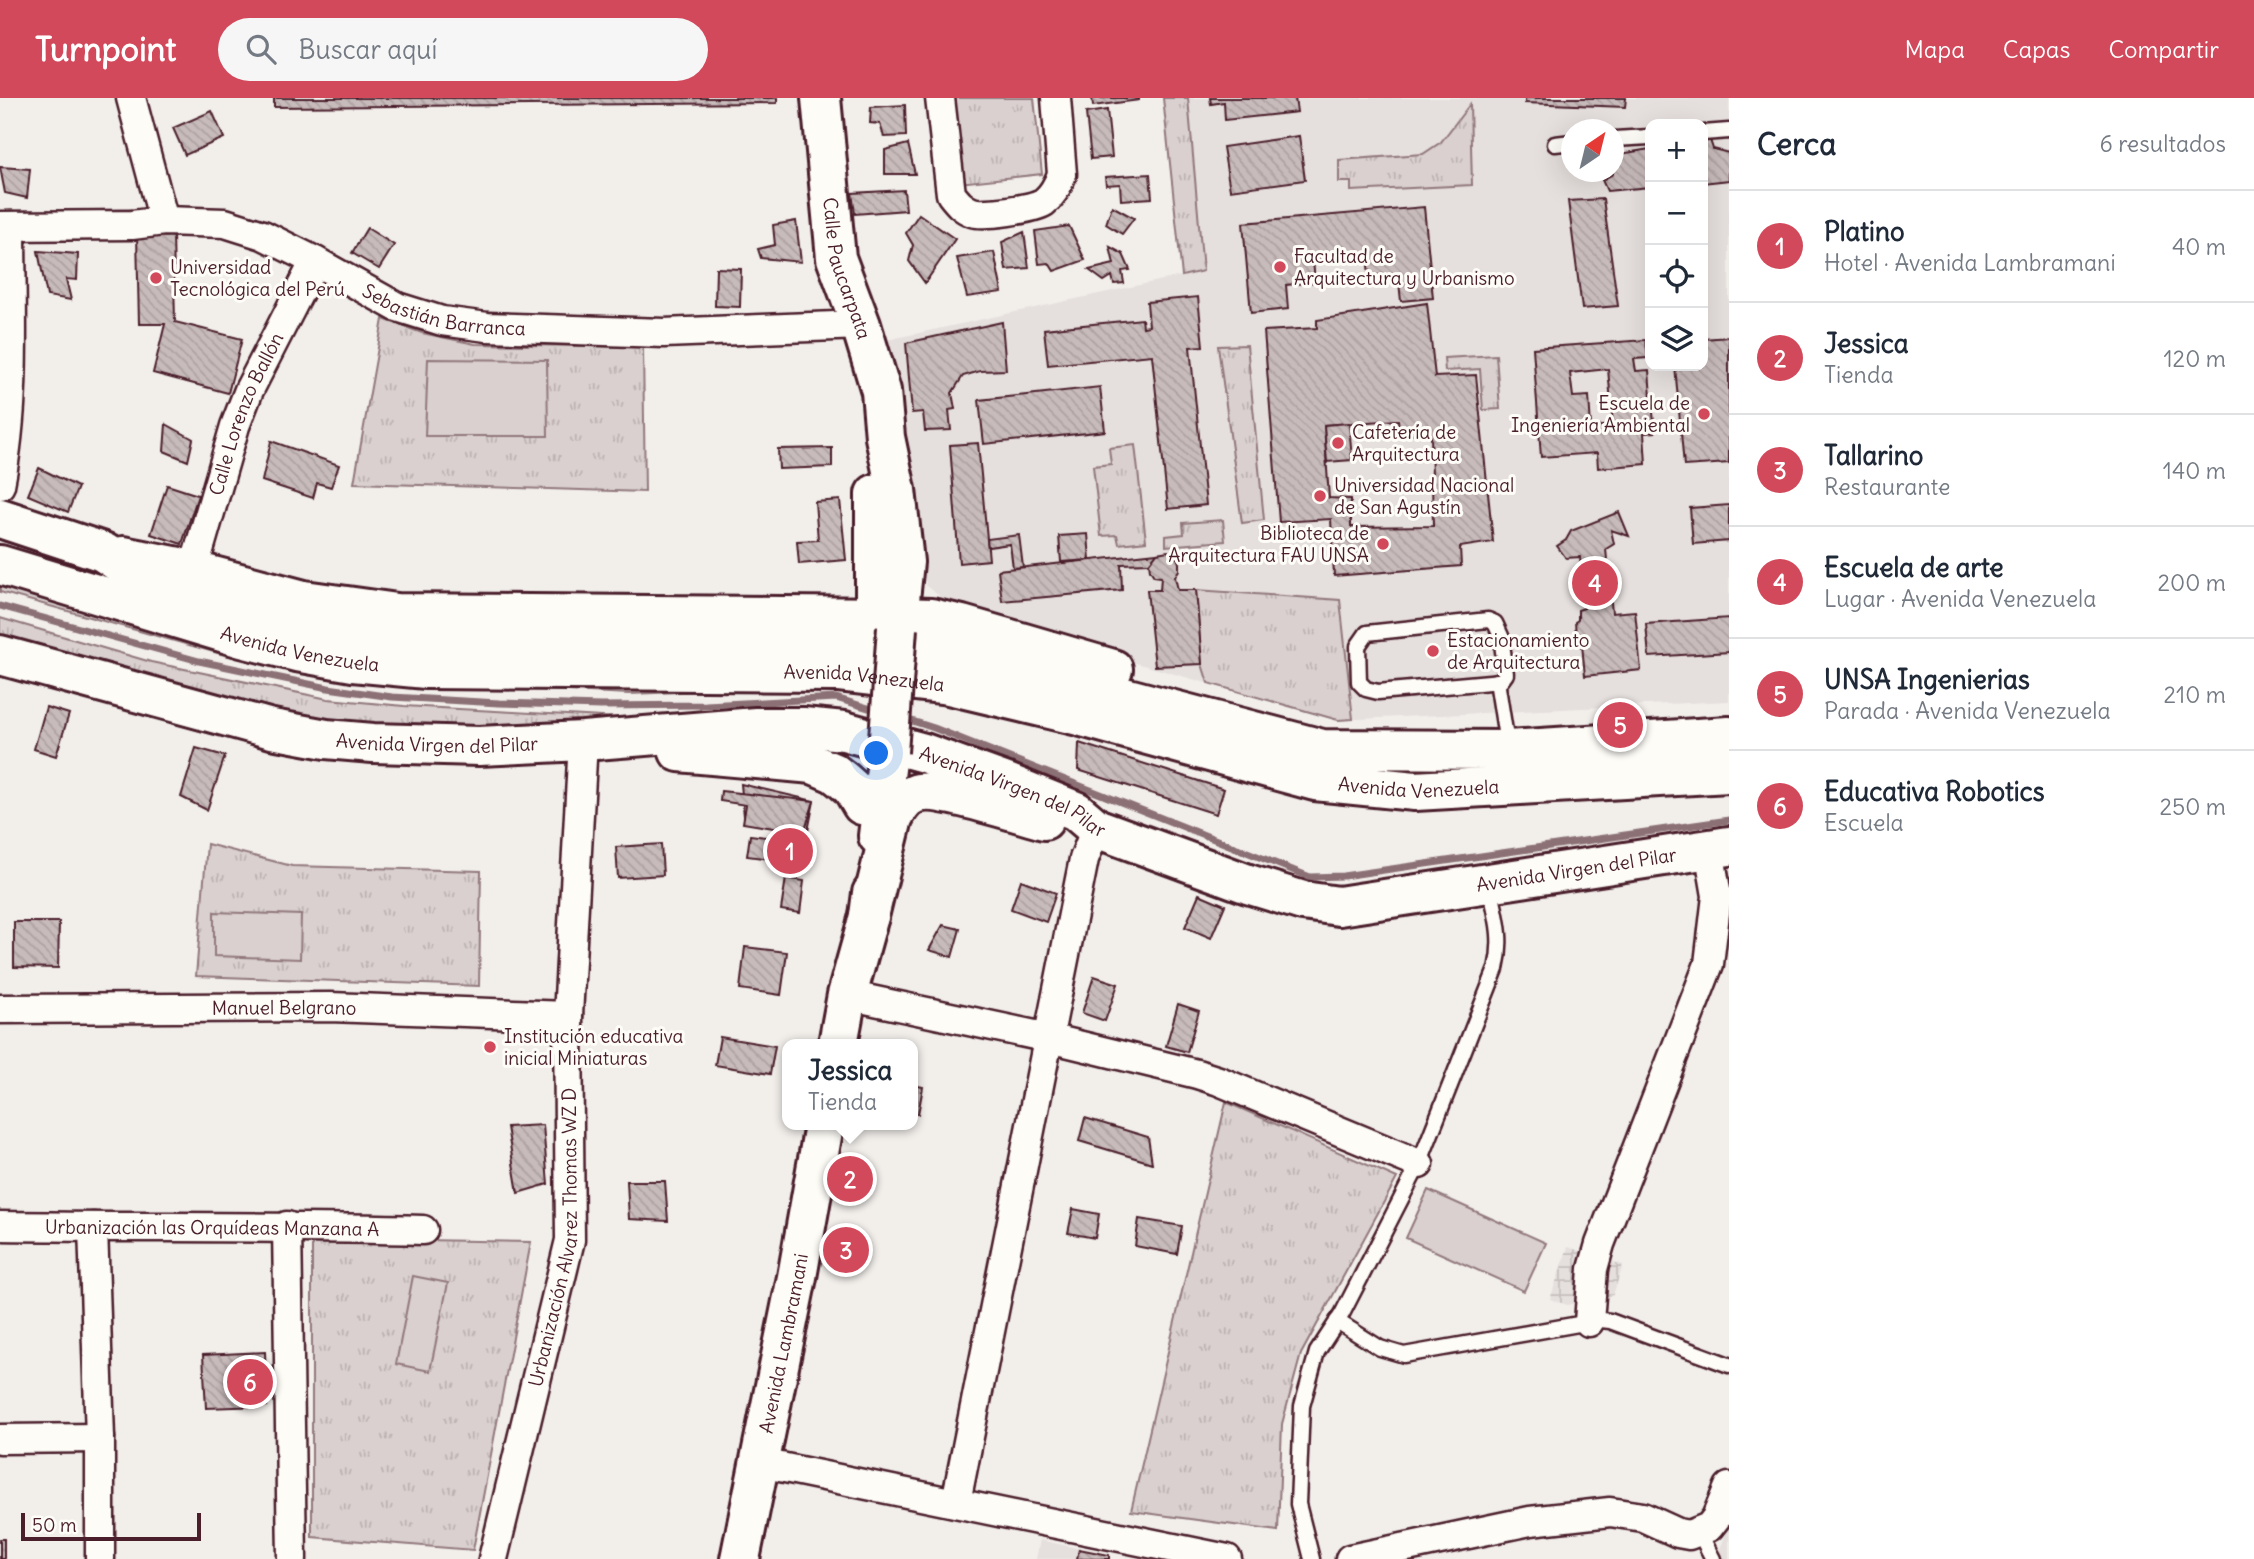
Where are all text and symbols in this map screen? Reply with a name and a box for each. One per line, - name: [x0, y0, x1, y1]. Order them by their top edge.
- search box: [218, 18, 708, 81]
- text: Turnpoint: [35, 28, 176, 70]
- icon: search: [242, 30, 280, 68]
- text: Buscar aquí: [298, 33, 437, 66]
- text: Mapa: [1904, 34, 1965, 64]
- text: Capas: [2003, 34, 2070, 64]
- text: Compartir: [2108, 34, 2219, 64]
- north arrow: [1561, 119, 1624, 182]
- map controls: [1645, 119, 1708, 371]
- button: +: [1645, 119, 1708, 182]
- text: Cerca: [1757, 125, 1836, 163]
- text: 6 resultados: [2099, 129, 2226, 158]
- button: −: [1645, 182, 1708, 245]
- street label: Calle Paucarpata: [818, 196, 877, 342]
- text: Platino: [1824, 215, 1905, 248]
- text: 1: [1775, 232, 1785, 261]
- text: 40 m: [2172, 232, 2226, 261]
- place label: Facultad de Arquitectura y Urbanismo: [1294, 244, 1515, 290]
- button: locate: [1645, 245, 1708, 308]
- text: Hotel · Avenida Lambramani: [1824, 248, 2116, 277]
- place label: Universidad Tecnológica del Perú: [170, 255, 345, 301]
- marker: Facultad de Arquitectura y Urbanismo: [1272, 259, 1288, 275]
- marker: Universidad Tecnológica del Perú: [148, 270, 164, 286]
- street label: Sebastián Barranca: [358, 278, 526, 340]
- button: layers: [1645, 308, 1708, 371]
- text: Jessica: [1824, 327, 1909, 360]
- street label: Calle Lorenzo Ballón: [204, 328, 288, 498]
- text: 2: [1774, 344, 1786, 373]
- text: 120 m: [2163, 344, 2226, 373]
- text: Tienda: [1824, 360, 1894, 389]
- place label: Escuela de Ingeniería Ambiental: [1511, 391, 1690, 437]
- marker: Escuela de Ingeniería Ambiental: [1696, 406, 1712, 422]
- place label: Cafetería de Arquitectura: [1352, 420, 1460, 466]
- marker: Cafetería de Arquitectura: [1330, 435, 1346, 451]
- text: Tallarino: [1824, 439, 1923, 472]
- text: 3: [1773, 456, 1787, 485]
- text: 140 m: [2163, 456, 2226, 485]
- text: Restaurante: [1824, 472, 1950, 501]
- place label: Universidad Nacional de San Agustín: [1334, 473, 1514, 519]
- marker: Universidad Nacional de San Agustín: [1312, 488, 1328, 504]
- place label: Biblioteca de Arquitectura FAU UNSA: [1168, 521, 1369, 567]
- marker: Biblioteca de Arquitectura FAU UNSA: [1375, 536, 1391, 552]
- text: Escuela de arte: [1824, 551, 2004, 584]
- pin: 4: [1572, 557, 1618, 609]
- text: 4: [1773, 568, 1787, 597]
- text: 200 m: [2157, 568, 2226, 597]
- text: Lugar · Avenida Venezuela: [1824, 584, 2096, 613]
- street label: Avenida Venezuela: [218, 620, 381, 676]
- place label: Estacionamiento de Arquitectura: [1447, 628, 1590, 674]
- marker: Estacionamiento de Arquitectura: [1425, 643, 1441, 659]
- street label: Avenida Venezuela: [783, 660, 946, 696]
- text: UNSA Ingenierias: [1824, 663, 2030, 696]
- text: 5: [1773, 680, 1787, 709]
- text: 210 m: [2163, 680, 2226, 709]
- text: Parada · Avenida Venezuela: [1824, 696, 2111, 725]
- pin: 5: [1597, 699, 1643, 751]
- street label: Avenida Virgen del Pilar: [335, 728, 539, 758]
- your location: [859, 736, 893, 770]
- street label: Avenida Virgen del Pilar: [916, 740, 1109, 843]
- street label: Avenida Venezuela: [1337, 771, 1500, 803]
- text: Educativa Robotics: [1824, 775, 2044, 808]
- text: 6: [1773, 792, 1787, 821]
- text: 250 m: [2159, 792, 2226, 821]
- text: Escuela: [1824, 808, 1904, 837]
- pin: 1: [767, 825, 813, 877]
- street label: Avenida Virgen del Pilar: [1475, 842, 1678, 897]
- street label: Manuel Belgrano: [212, 995, 357, 1020]
- place label: Institución educativa inicial Miniaturas: [504, 1024, 684, 1070]
- marker: Institución educativa inicial Miniaturas: [482, 1039, 498, 1055]
- popup: [782, 1039, 918, 1130]
- text: Jessica: [808, 1054, 892, 1087]
- text: Tienda: [808, 1087, 877, 1116]
- street label: Urbanización Alvarez Thomas WZ D: [523, 1088, 582, 1389]
- pin: 2: [827, 1153, 873, 1205]
- street label: Urbanización las Orquídeas Manzana A: [45, 1215, 379, 1241]
- pin: 3: [823, 1224, 869, 1276]
- street label: Avenida Lambramani: [754, 1252, 813, 1435]
- pin: 6: [227, 1356, 273, 1408]
- scale bar: [21, 1510, 201, 1542]
- text: 50 m: [32, 1513, 77, 1537]

